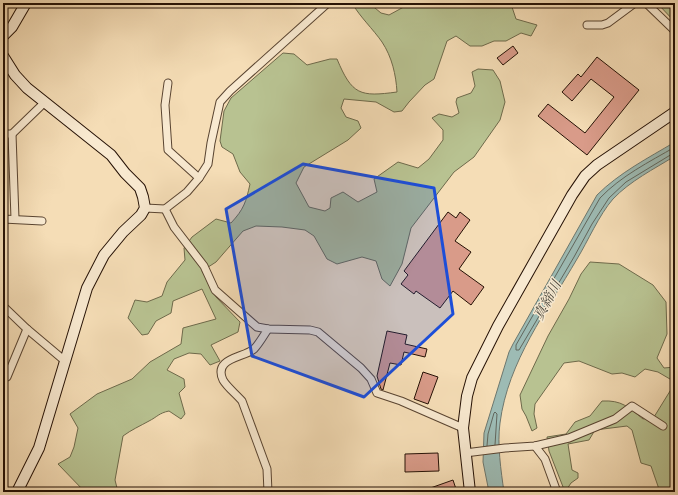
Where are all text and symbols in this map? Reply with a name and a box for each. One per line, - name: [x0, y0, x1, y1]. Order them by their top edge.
- water label: 真締川: [529, 275, 566, 323]

